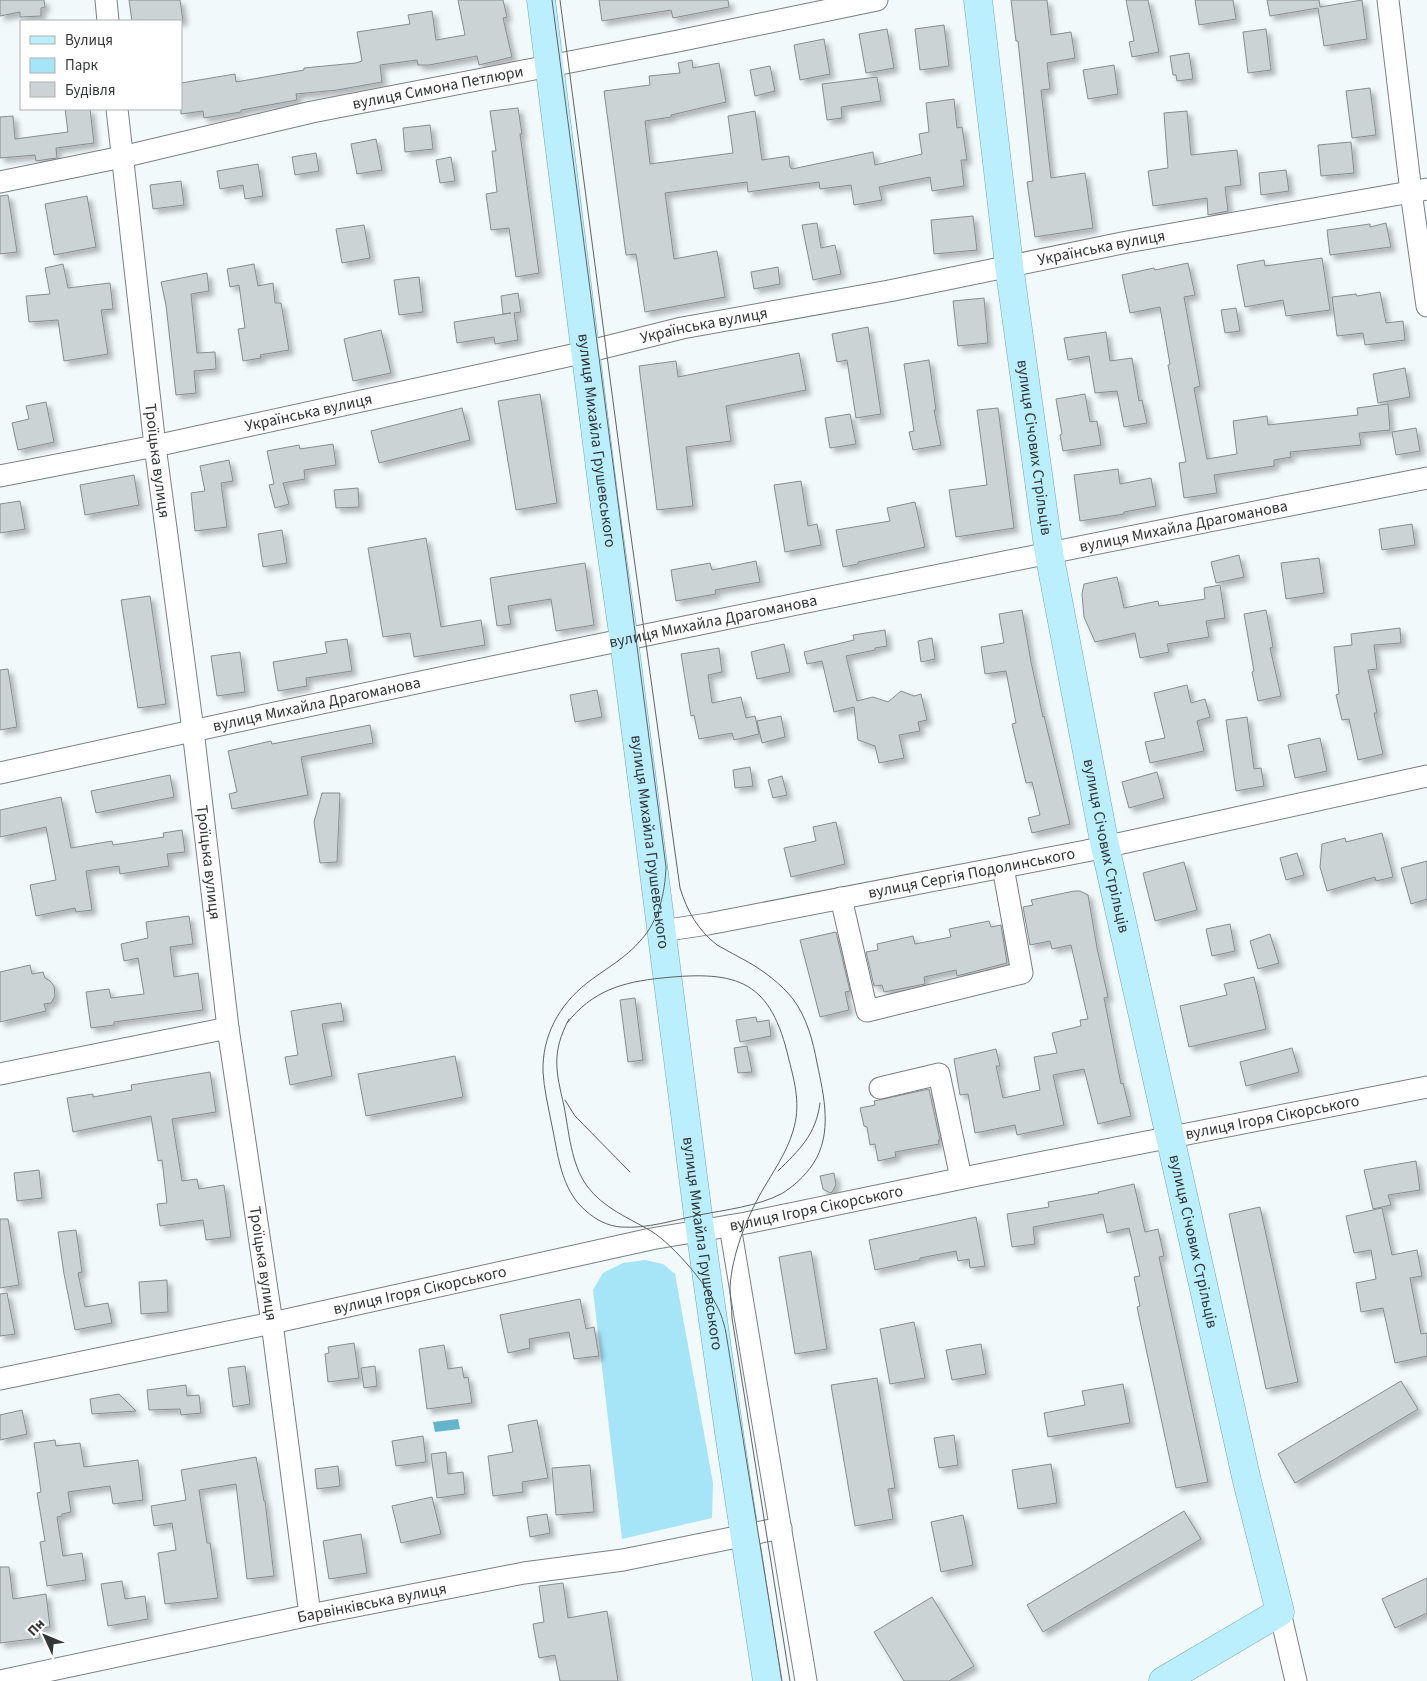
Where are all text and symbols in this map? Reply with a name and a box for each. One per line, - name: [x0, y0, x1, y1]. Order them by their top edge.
- legend: [20, 20, 182, 110]
- text: Вулиця: [65, 30, 113, 51]
- text: Парк: [65, 55, 99, 76]
- street label: вулиця Симона Петлюри: [350, 60, 525, 115]
- text: Будівля: [65, 80, 115, 101]
- street label: Українська вулиця: [1036, 224, 1167, 271]
- street label: Українська вулиця: [638, 302, 769, 349]
- street label: вулиця Михайла Грушевського: [572, 332, 622, 549]
- street label: вулиця Січових Стрільців: [1011, 358, 1057, 537]
- street label: Українська вулиця: [243, 388, 374, 437]
- street label: Троїцька вулиця: [139, 402, 176, 519]
- street label: вулиця Михайла Драгоманова: [1077, 495, 1290, 558]
- street label: вулиця Михайла Драгоманова: [607, 589, 819, 653]
- street label: вулиця Михайла Драгоманова: [211, 671, 423, 737]
- street label: вулиця Михайла Грушевського: [625, 734, 675, 950]
- street label: вулиця Січових Стрільців: [1078, 757, 1135, 935]
- street label: Троїцька вулиця: [191, 804, 226, 921]
- street label: вулиця Сергія Подолинського: [866, 842, 1077, 904]
- street label: вулиця Ігоря Сікорського: [1183, 1090, 1361, 1145]
- street label: вулиця Михайла Грушевського: [677, 1135, 728, 1352]
- street label: вулиця Січових Стрільців: [1163, 1153, 1223, 1330]
- street label: вулиця Ігоря Сікорського: [728, 1180, 905, 1237]
- street label: Троїцька вулиця: [244, 1205, 283, 1322]
- street label: вулиця Ігоря Сікорського: [331, 1260, 508, 1320]
- street label: Барвінківська вулиця: [295, 1577, 448, 1628]
- north arrow: [20, 1611, 70, 1661]
- text: Пн: [23, 1614, 50, 1641]

